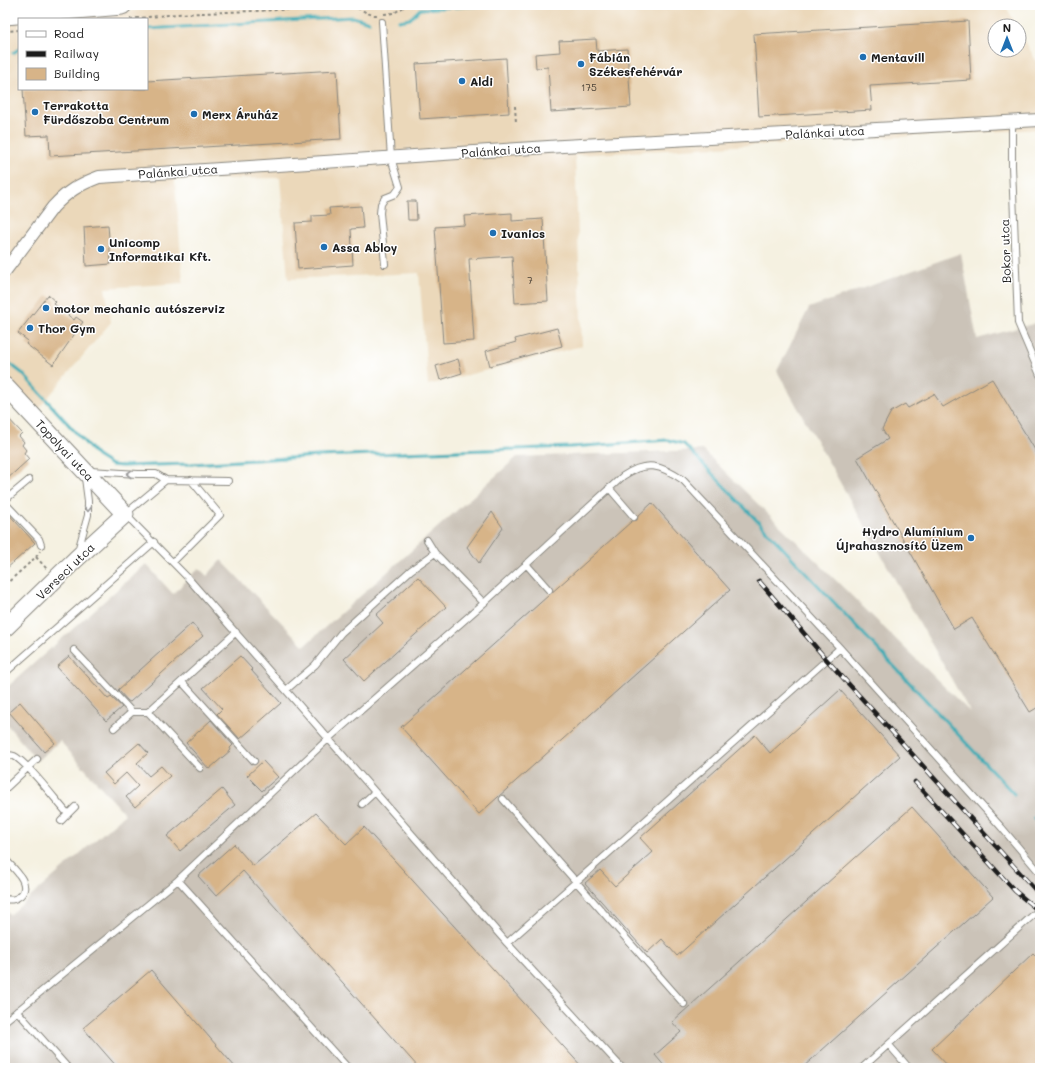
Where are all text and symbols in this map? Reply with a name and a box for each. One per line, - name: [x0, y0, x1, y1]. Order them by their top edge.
- legend: [18, 18, 148, 90]
- north arrow: [987, 18, 1027, 58]
- text: N: [1003, 20, 1011, 35]
- text: Road: [54, 25, 84, 41]
- text: Railway: [54, 45, 99, 61]
- place label: Fábián Székesfehérvár: [589, 49, 682, 79]
- place label: Mentavill: [871, 49, 924, 65]
- marker: Mentavill: [858, 52, 868, 62]
- marker: Fábián Székesfehérvár: [576, 59, 586, 69]
- text: Building: [54, 65, 100, 81]
- place label: Aldi: [470, 73, 493, 89]
- marker: Aldi: [457, 76, 467, 86]
- house number: 175: [581, 80, 597, 94]
- place label: Terrakotta Fürdőszoba Centrum: [43, 97, 169, 127]
- place label: Merx Áruház: [202, 106, 279, 122]
- marker: Terrakotta Fürdőszoba Centrum: [30, 107, 40, 117]
- marker: Merx Áruház: [189, 109, 199, 119]
- street label: Palánkai utca: [785, 122, 865, 142]
- street label: Palánkai utca: [461, 139, 541, 161]
- street label: Palánkai utca: [138, 160, 218, 182]
- street label: Bokor utca: [996, 219, 1014, 283]
- place label: Ivanics: [501, 225, 545, 241]
- marker: Ivanics: [488, 228, 498, 238]
- place label: Unicomp Informatikai Kft.: [109, 234, 211, 264]
- place label: Assa Abloy: [332, 239, 398, 255]
- marker: Assa Abloy: [319, 242, 329, 252]
- marker: Unicomp Informatikai Kft.: [96, 244, 106, 254]
- house number: 7: [527, 273, 533, 287]
- place label: motor mechanic autószerviz: [54, 300, 225, 316]
- marker: motor mechanic autószerviz: [41, 303, 51, 313]
- place label: Thor Gym: [38, 320, 95, 336]
- marker: Thor Gym: [25, 323, 35, 333]
- street label: Topolyai utca: [32, 416, 98, 484]
- one-way arrow: [126, 470, 132, 478]
- one-way arrow: [84, 506, 92, 512]
- place label: Hydro Alumínium Újrahasznosító Üzem: [836, 523, 963, 553]
- marker: Hydro Alumínium Újrahasznosító Üzem: [966, 533, 976, 543]
- street label: Verseci utca: [32, 539, 98, 603]

